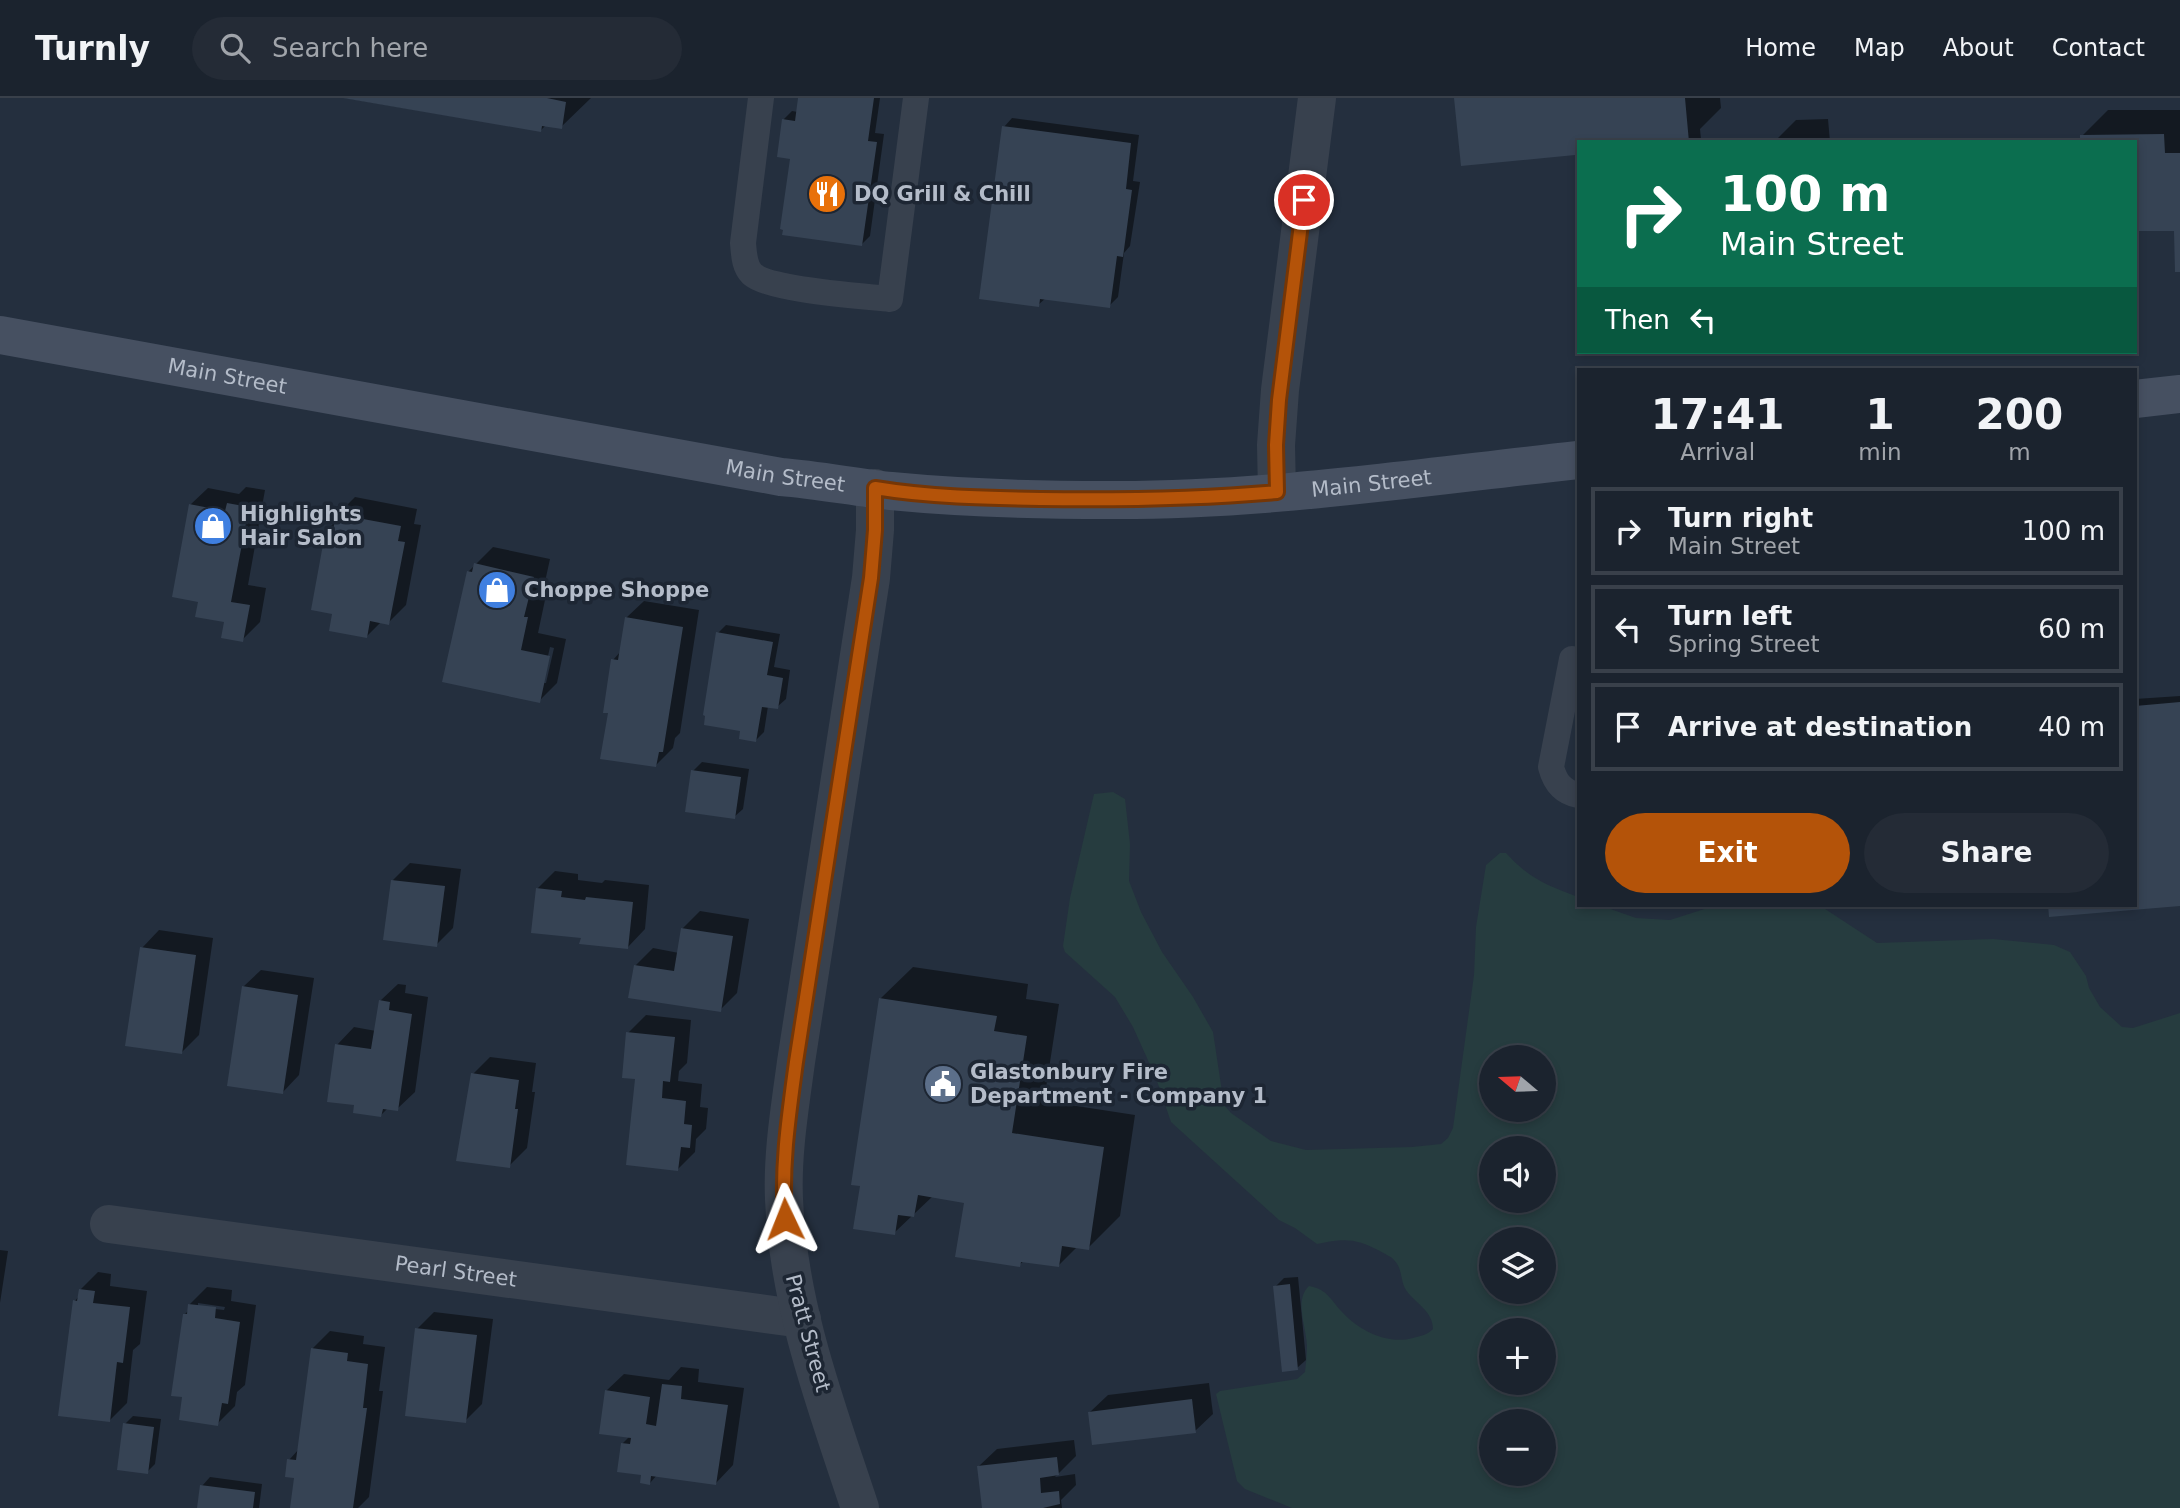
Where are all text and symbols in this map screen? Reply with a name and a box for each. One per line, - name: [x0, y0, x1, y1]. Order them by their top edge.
- search box: [192, 17, 682, 80]
- text: Turnly: [35, 29, 150, 68]
- icon: search: [216, 29, 254, 67]
- text: Search here: [272, 33, 428, 63]
- text: Home: [1745, 34, 1816, 62]
- text: Map: [1854, 34, 1905, 62]
- text: About: [1943, 34, 2014, 62]
- text: Contact: [2052, 34, 2145, 62]
- text: 100 m: [1720, 166, 1890, 223]
- icon: right: [1605, 168, 1696, 259]
- pin: [1274, 170, 1334, 230]
- restaurant icon: DQ Grill & Chill: [806, 173, 848, 215]
- icon: arrive: [1285, 181, 1323, 219]
- place label: DQ Grill & Chill: [854, 182, 1031, 206]
- text: Main Street: [1720, 225, 1904, 263]
- icon: left: [1684, 301, 1722, 339]
- text: Then: [1605, 305, 1670, 335]
- street label: Main Street: [166, 354, 289, 399]
- text: 17:41: [1651, 390, 1785, 439]
- text: 1: [1865, 390, 1895, 439]
- text: 200: [1976, 390, 2063, 439]
- text: Arrival: [1680, 439, 1755, 465]
- text: min: [1858, 439, 1902, 465]
- text: m: [2008, 439, 2031, 465]
- street label: Main Street: [724, 455, 847, 497]
- street label: Main Street: [1310, 465, 1433, 502]
- place label: Highlights Hair Salon: [240, 502, 362, 550]
- text: Turn right: [1668, 503, 1813, 533]
- shop icon: Highlights Hair Salon: [192, 505, 234, 547]
- icon: right: [1609, 512, 1647, 550]
- text: 100 m: [2022, 516, 2105, 546]
- text: Main Street: [1668, 533, 1800, 559]
- shop icon: Choppe Shoppe: [476, 569, 518, 611]
- place label: Choppe Shoppe: [524, 578, 709, 602]
- text: Turn left: [1668, 601, 1792, 631]
- icon: left: [1609, 610, 1647, 648]
- text: 60 m: [2038, 614, 2105, 644]
- text: Spring Street: [1668, 631, 1819, 657]
- icon: arrive: [1609, 708, 1647, 746]
- text: Arrive at destination: [1668, 712, 1972, 742]
- text: 40 m: [2038, 712, 2105, 742]
- button: Exit: [1605, 813, 1850, 893]
- button: Share: [1864, 813, 2109, 893]
- north arrow: [1479, 1045, 1556, 1122]
- map controls: [1479, 1045, 1556, 1486]
- place label: Glastonbury Fire Department - Company 1: [970, 1060, 1267, 1108]
- public building icon: Glastonbury Fire Department - Company 1: [922, 1063, 964, 1105]
- button: sound: [1479, 1136, 1556, 1213]
- position arrow: [748, 1182, 822, 1256]
- button: layers: [1479, 1227, 1556, 1304]
- street label: Pearl Street: [393, 1251, 518, 1292]
- street label: Pratt Street: [781, 1272, 835, 1394]
- button: +: [1479, 1318, 1556, 1395]
- button: −: [1479, 1409, 1556, 1486]

